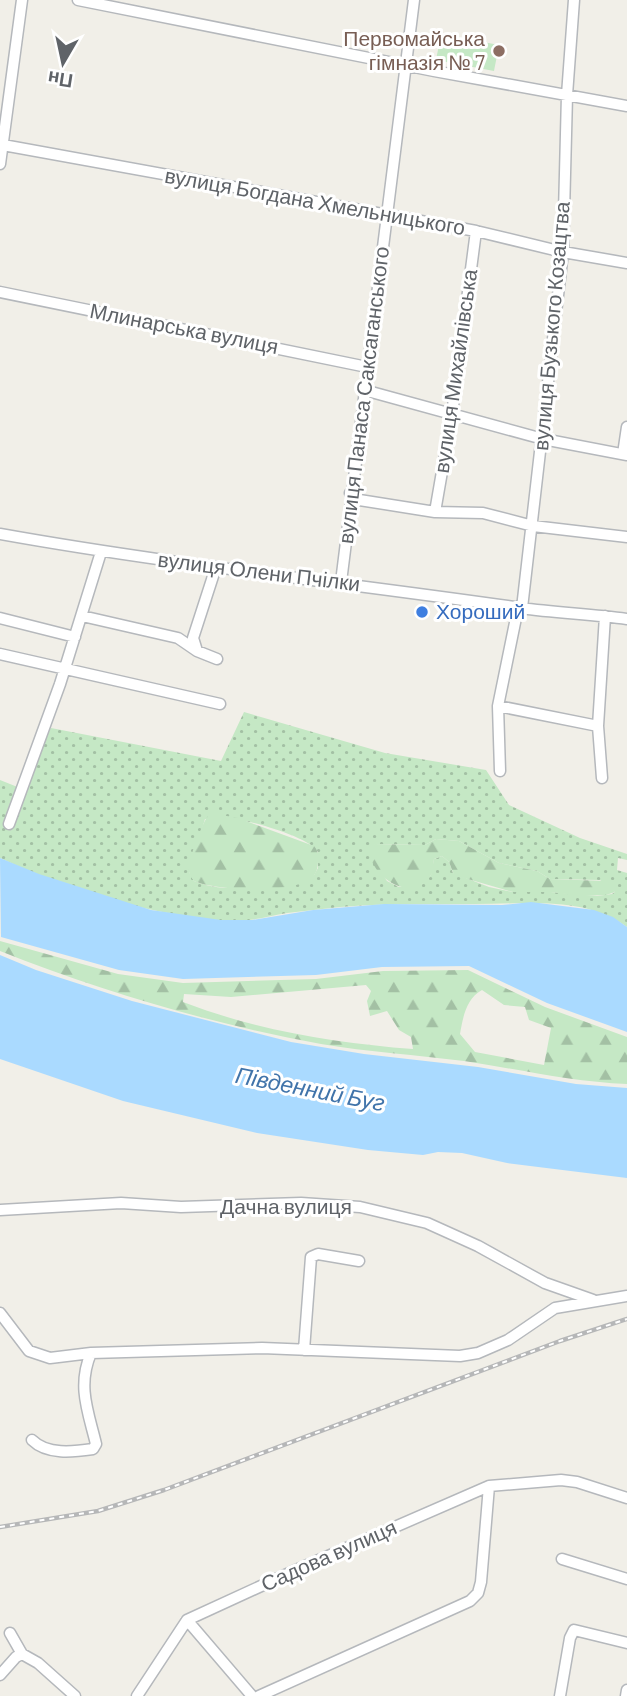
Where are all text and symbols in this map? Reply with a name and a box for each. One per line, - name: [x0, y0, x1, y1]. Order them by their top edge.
- place label: Первомайська гімназія № 7: [343, 25, 485, 74]
- north arrow: [28, 28, 98, 98]
- marker: Первомайська гімназія № 7: [491, 43, 507, 59]
- text: Пн: [46, 67, 74, 94]
- street label: вулиця Богдана Хмельницького: [163, 162, 468, 239]
- street label: вулиця Бузького Козацтва: [527, 200, 574, 452]
- street label: вулиця Панаса Саксаганського: [332, 245, 393, 545]
- street label: вулиця Михайлівська: [428, 267, 481, 474]
- street label: Млинарська вулиця: [88, 297, 281, 358]
- street label: вулиця Олени Пчілки: [157, 546, 362, 595]
- place label: Хороший: [436, 598, 525, 623]
- marker: Хороший: [414, 604, 430, 620]
- water label: Південний Буг: [233, 1060, 387, 1116]
- street label: Дачна вулиця: [220, 1193, 352, 1218]
- street label: Садова вулиця: [257, 1514, 400, 1596]

